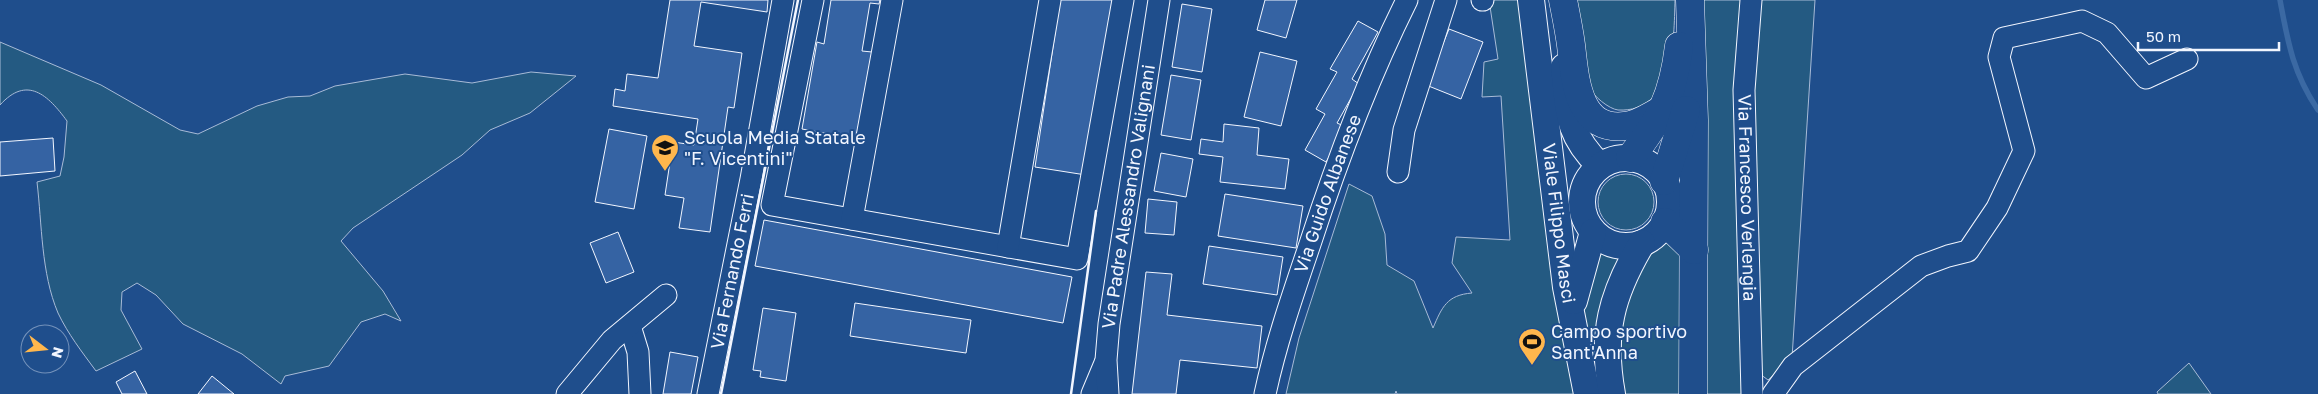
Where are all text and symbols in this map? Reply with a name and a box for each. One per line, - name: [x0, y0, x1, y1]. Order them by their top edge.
- scale bar: [2138, 20, 2279, 52]
- text: 50 m: [2146, 27, 2181, 45]
- street label: Via Padre Alessandro Valignani: [1096, 63, 1159, 330]
- street label: Via Francesco Verlengia: [1734, 94, 1762, 301]
- street label: Via Guido Albanese: [1289, 111, 1365, 276]
- place label: Scuola Media Statale "F. Vicentini": [684, 126, 866, 169]
- school or university icon: Scuola Media Statale "F. Vicentini": [650, 133, 680, 172]
- street label: Viale Filippo Masci: [1539, 142, 1581, 305]
- street label: Via Fernando Ferri: [705, 192, 758, 351]
- place label: Campo sportivo Sant'Anna: [1551, 320, 1687, 363]
- north arrow: [20, 324, 70, 374]
- sports icon: Campo sportivo Sant'Anna: [1517, 327, 1547, 366]
- text: N: [48, 345, 68, 360]

